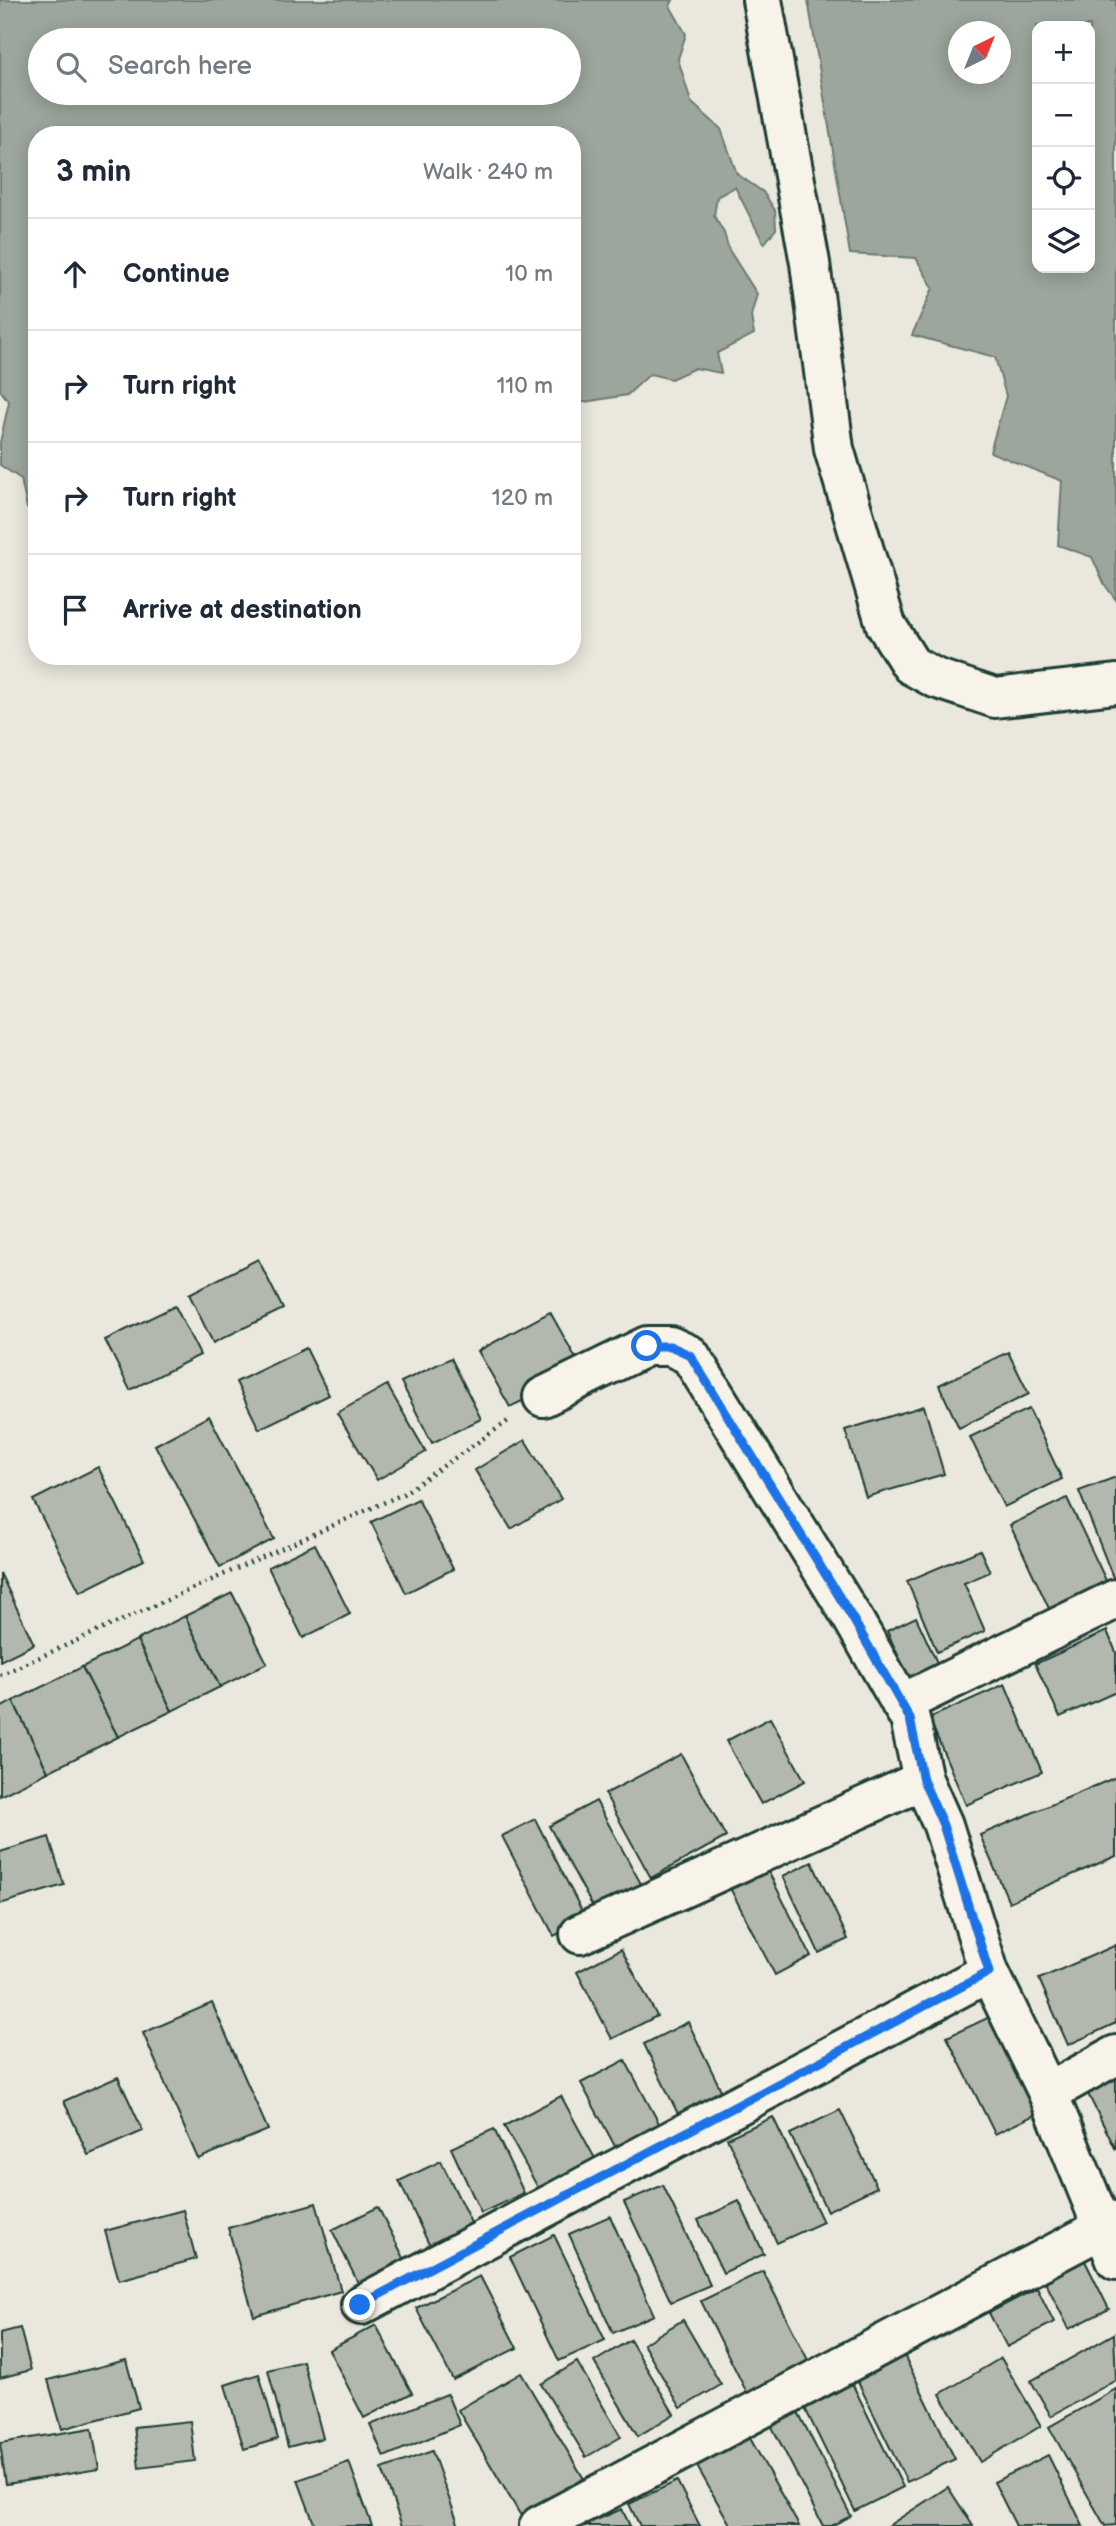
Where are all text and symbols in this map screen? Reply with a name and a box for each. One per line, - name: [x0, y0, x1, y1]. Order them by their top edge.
- north arrow: [948, 21, 1011, 84]
- map controls: [1032, 21, 1095, 273]
- button: +: [1032, 21, 1095, 84]
- search box: [28, 28, 581, 105]
- icon: search: [52, 48, 90, 86]
- text: Search here: [108, 51, 252, 82]
- button: −: [1032, 84, 1095, 147]
- button: locate: [1032, 147, 1095, 210]
- text: 3 min: [56, 154, 131, 190]
- text: Walk · 240 m: [423, 158, 553, 186]
- button: layers: [1032, 210, 1095, 273]
- icon: ahead: [56, 255, 94, 293]
- text: Continue: [123, 259, 230, 290]
- text: 10 m: [505, 260, 553, 288]
- icon: right: [56, 367, 94, 405]
- text: Turn right: [123, 371, 236, 402]
- text: 110 m: [496, 372, 553, 400]
- icon: right: [56, 479, 94, 517]
- text: Turn right: [123, 483, 236, 514]
- text: 120 m: [492, 484, 553, 512]
- icon: arrive: [56, 591, 94, 629]
- text: Arrive at destination: [123, 595, 362, 626]
- route start: [631, 1330, 662, 1361]
- route end: [344, 2289, 375, 2320]

